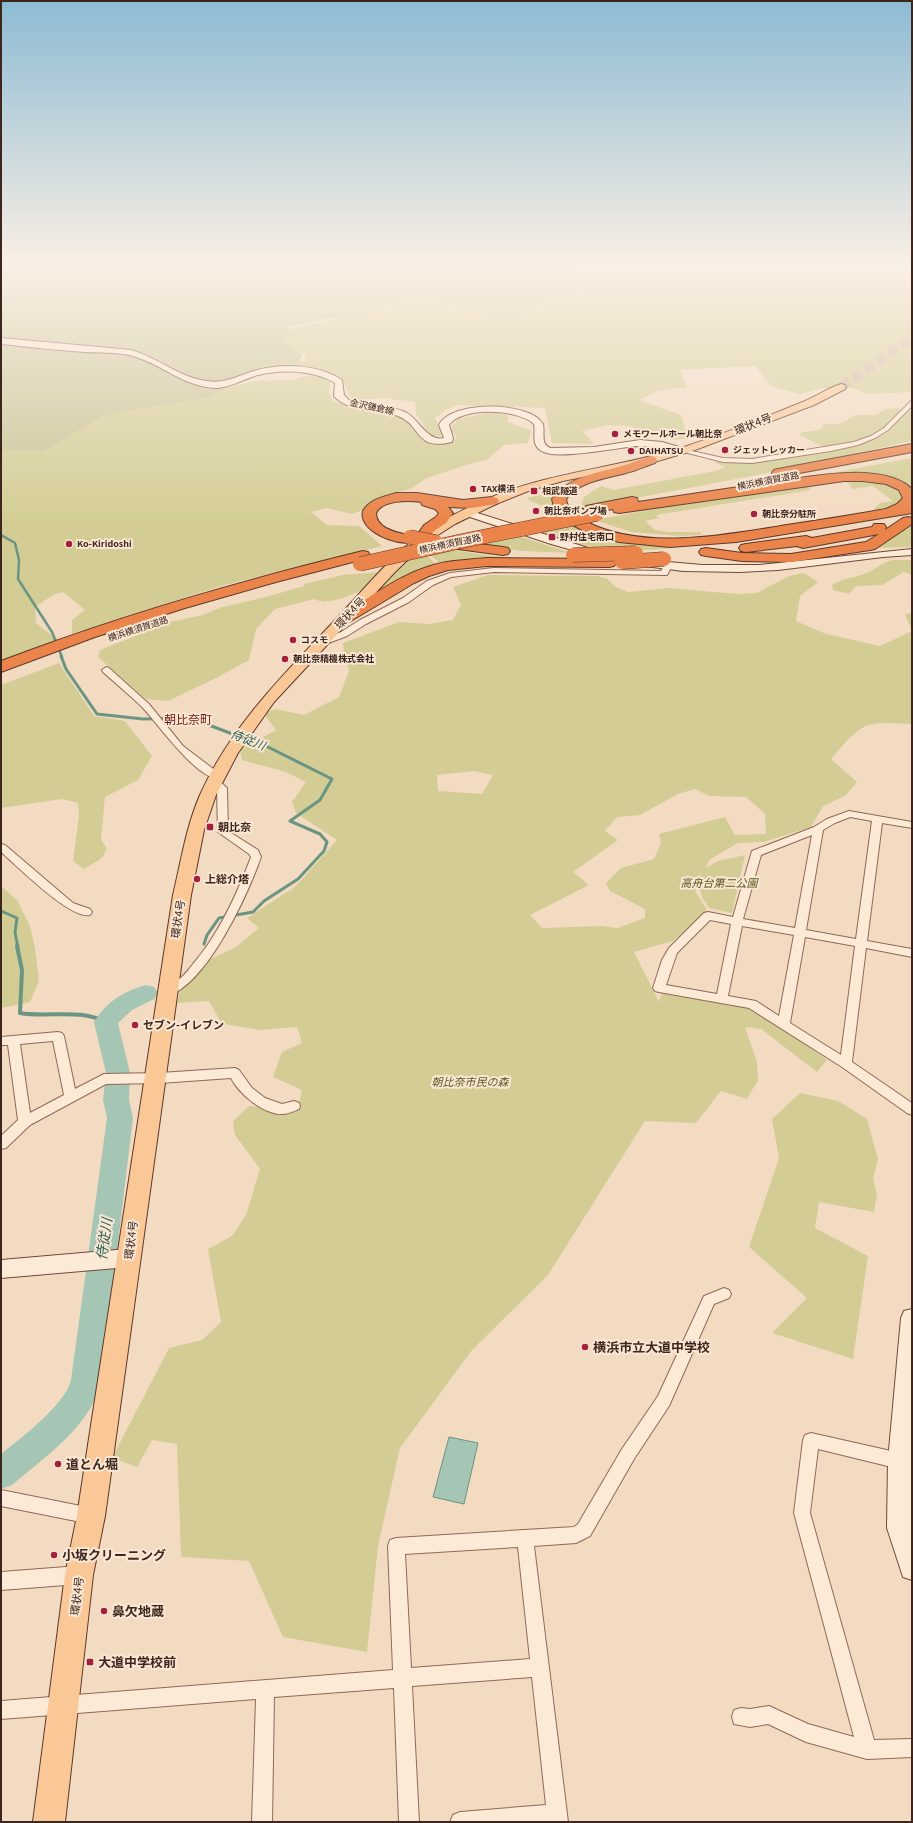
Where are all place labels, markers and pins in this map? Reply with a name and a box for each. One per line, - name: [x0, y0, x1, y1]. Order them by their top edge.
- place label: メモワールホール朝比奈: [623, 427, 723, 440]
- marker: メモワールホール朝比奈: [610, 429, 620, 439]
- place label: ジェットレッカー: [733, 443, 805, 456]
- place label: DAIHATSU: [639, 444, 683, 457]
- marker: ジェットレッカー: [720, 445, 730, 455]
- marker: DAIHATSU: [626, 446, 636, 456]
- place label: TAX横浜: [481, 482, 516, 495]
- marker: TAX横浜: [468, 484, 478, 494]
- place label: 相武隧道: [542, 484, 578, 497]
- marker: 相武隧道: [529, 486, 539, 496]
- place label: 朝比奈ポンプ場: [544, 504, 607, 517]
- marker: 朝比奈ポンプ場: [531, 506, 541, 516]
- place label: 朝比奈分駐所: [762, 507, 816, 520]
- marker: 朝比奈分駐所: [749, 509, 759, 519]
- place label: 野村住宅南口: [560, 530, 614, 543]
- marker: 野村住宅南口: [547, 532, 557, 542]
- place label: Ko-Kiridoshi: [77, 537, 132, 550]
- marker: Ko-Kiridoshi: [64, 539, 74, 549]
- place label: コスモ: [301, 633, 328, 646]
- marker: コスモ: [288, 635, 298, 645]
- place label: 朝比奈精機株式会社: [293, 652, 374, 665]
- marker: 朝比奈精機株式会社: [280, 654, 290, 664]
- place label: 朝比奈: [218, 818, 251, 834]
- marker: 朝比奈: [205, 822, 215, 832]
- place label: 上総介塔: [205, 870, 249, 886]
- marker: 上総介塔: [192, 874, 202, 884]
- place label: セブン-イレブン: [143, 1016, 224, 1032]
- marker: セブン-イレブン: [130, 1020, 140, 1030]
- place label: 横浜市立大道中学校: [593, 1337, 710, 1356]
- marker: 横浜市立大道中学校: [580, 1342, 590, 1352]
- place label: 道とん堀: [66, 1454, 118, 1473]
- marker: 道とん堀: [53, 1459, 63, 1469]
- place label: 小坂クリーニング: [62, 1545, 166, 1564]
- marker: 小坂クリーニング: [49, 1550, 59, 1560]
- place label: 鼻欠地蔵: [112, 1601, 164, 1620]
- marker: 鼻欠地蔵: [99, 1606, 109, 1616]
- place label: 大道中学校前: [98, 1652, 176, 1671]
- marker: 大道中学校前: [85, 1657, 95, 1667]

